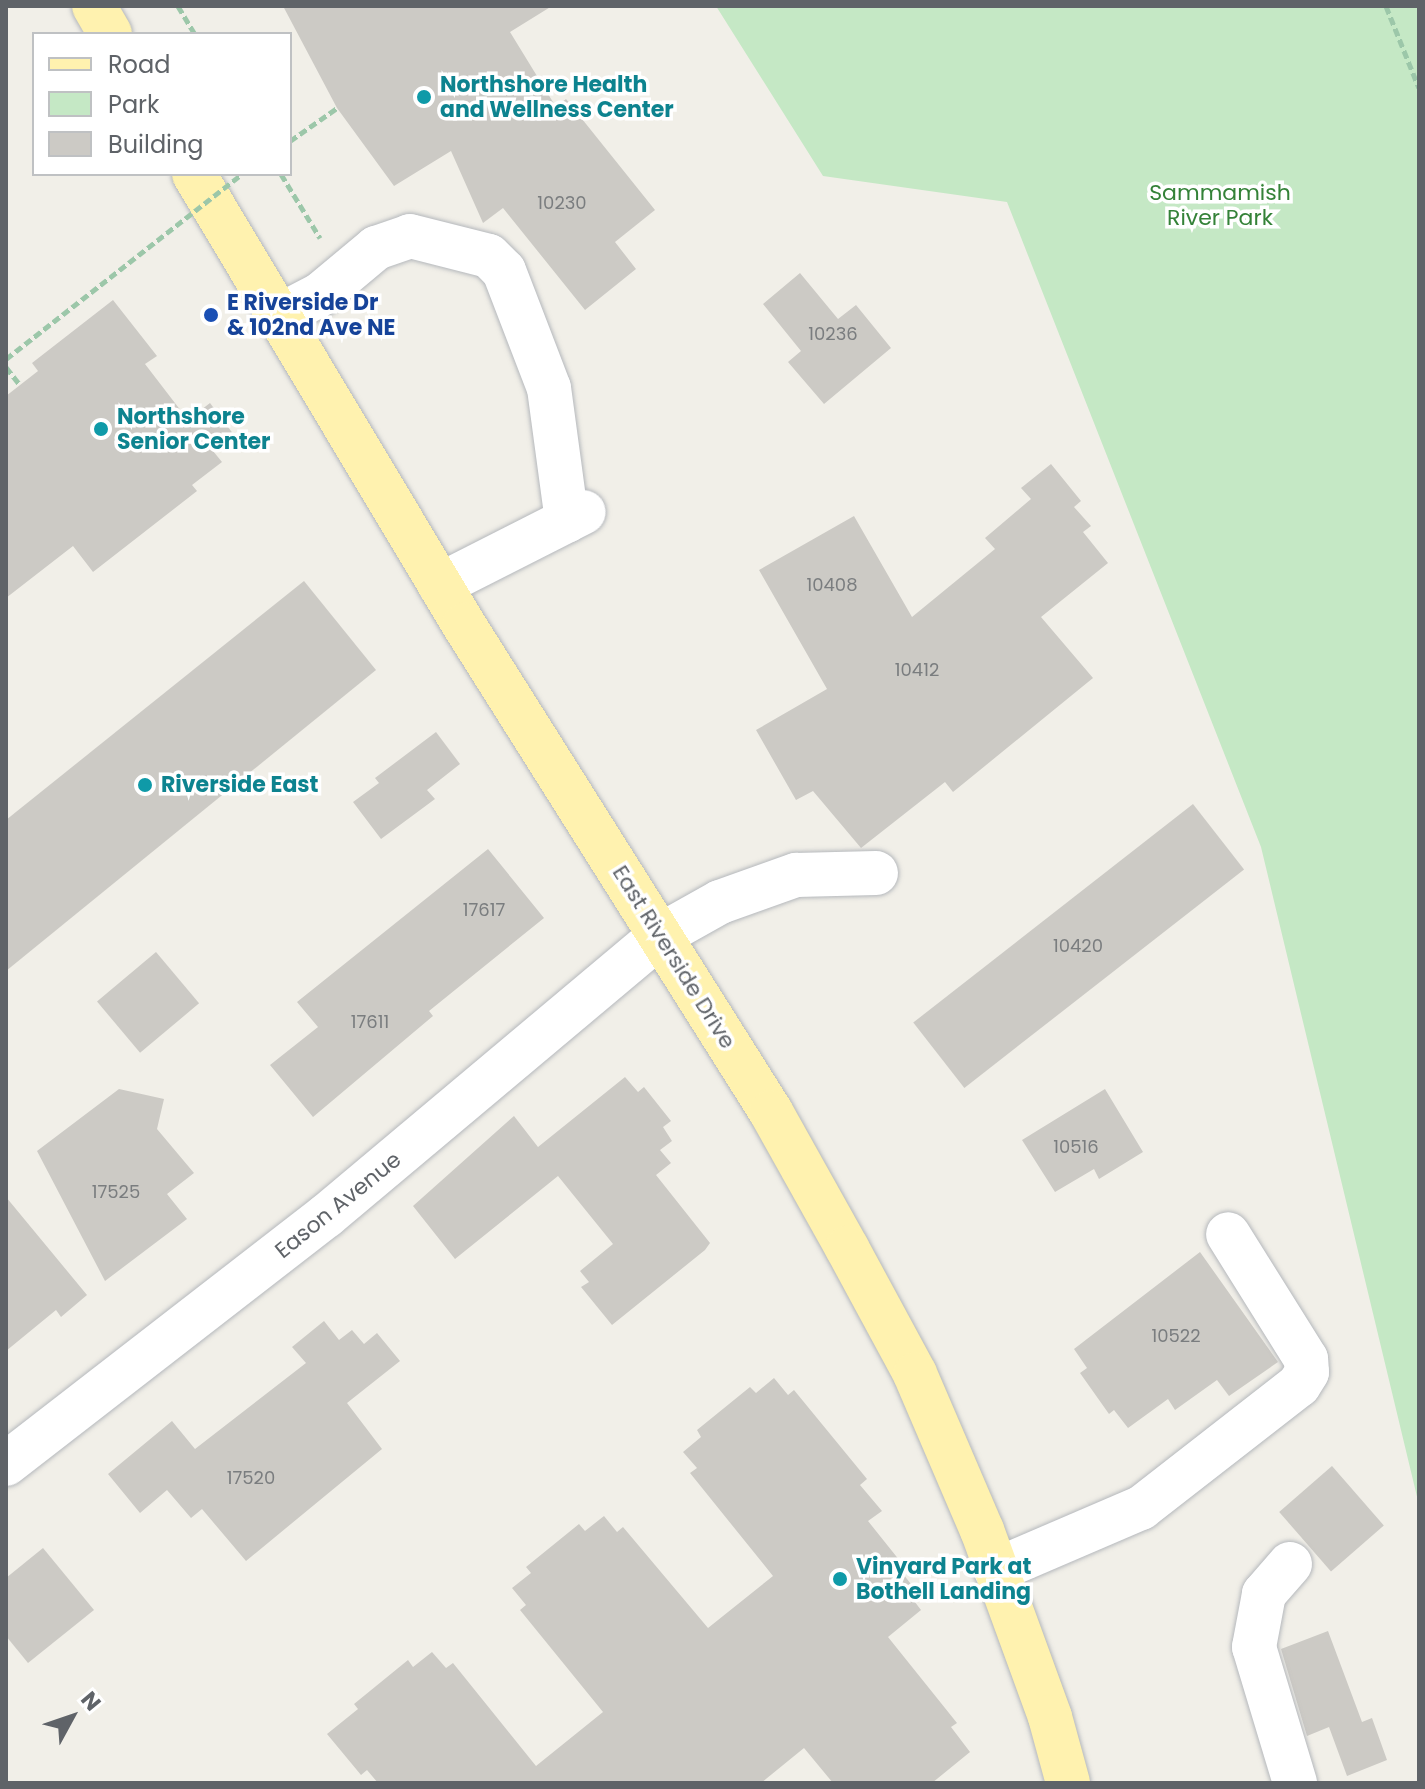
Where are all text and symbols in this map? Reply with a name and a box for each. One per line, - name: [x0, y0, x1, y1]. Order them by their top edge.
- legend: [32, 32, 292, 176]
- text: Road: [108, 48, 170, 81]
- place label: Northshore Health and Wellness Center: [440, 71, 674, 122]
- text: Park: [108, 88, 159, 121]
- marker: Northshore Health and Wellness Center: [415, 88, 433, 106]
- text: Building: [108, 128, 204, 161]
- park label: Sammamish River Park: [1149, 179, 1291, 230]
- house number: 10230: [537, 192, 587, 214]
- place label: E Riverside Dr & 102nd Ave NE: [227, 289, 395, 340]
- marker: E Riverside Dr & 102nd Ave NE: [202, 306, 220, 324]
- house number: 10236: [808, 323, 858, 345]
- place label: Northshore Senior Center: [117, 403, 271, 454]
- marker: Northshore Senior Center: [92, 420, 110, 438]
- house number: 10408: [806, 574, 858, 596]
- house number: 10412: [895, 659, 939, 681]
- place label: Riverside East: [161, 772, 319, 798]
- marker: Riverside East: [136, 776, 154, 794]
- street label: East Riverside Drive: [607, 861, 741, 1053]
- house number: 17617: [463, 899, 505, 921]
- house number: 10420: [1053, 935, 1103, 957]
- house number: 17611: [351, 1011, 389, 1033]
- house number: 10516: [1053, 1136, 1099, 1158]
- street label: Eason Avenue: [270, 1146, 406, 1264]
- house number: 17525: [92, 1181, 140, 1203]
- house number: 10522: [1151, 1325, 1201, 1347]
- house number: 17520: [227, 1467, 275, 1489]
- place label: Vinyard Park at Bothell Landing: [856, 1553, 1031, 1604]
- marker: Vinyard Park at Bothell Landing: [831, 1570, 849, 1588]
- north arrow: [32, 1677, 112, 1757]
- text: N: [74, 1685, 108, 1718]

